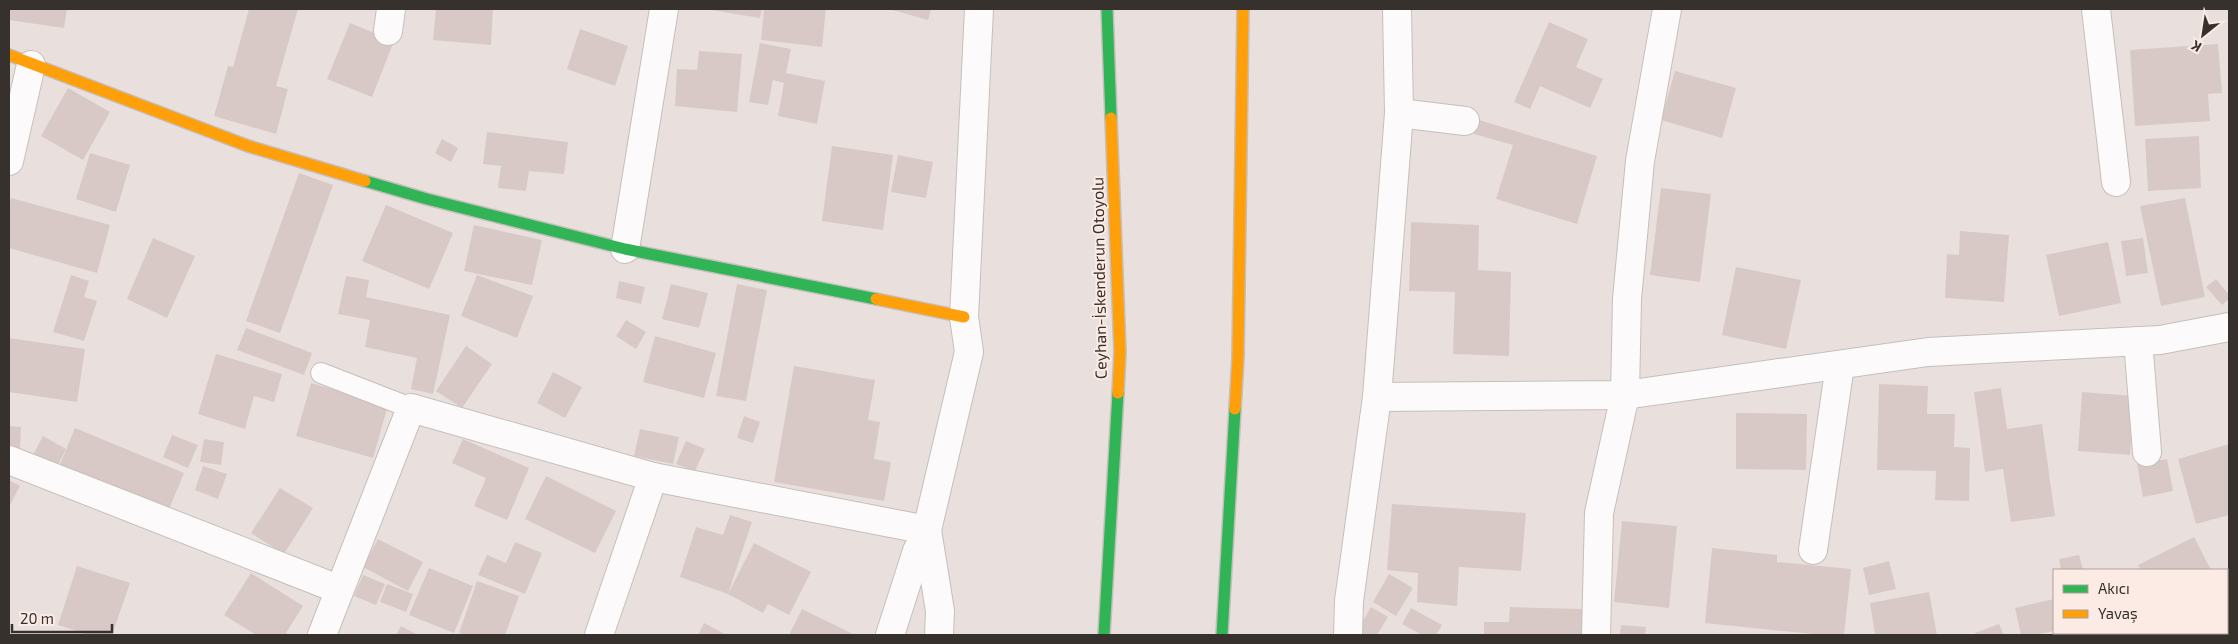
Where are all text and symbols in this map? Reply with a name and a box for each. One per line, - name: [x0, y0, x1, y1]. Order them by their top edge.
- north arrow: [2178, 10, 2228, 60]
- text: K: [2188, 37, 2204, 56]
- street label: Ceyhan-İskenderun Otoyolu: [1087, 177, 1110, 379]
- legend: [2053, 569, 2228, 634]
- text: Akıcı: [2098, 579, 2130, 597]
- scale bar: [12, 602, 112, 634]
- text: Yavaş: [2098, 604, 2138, 623]
- text: 20 m: [20, 609, 54, 627]

